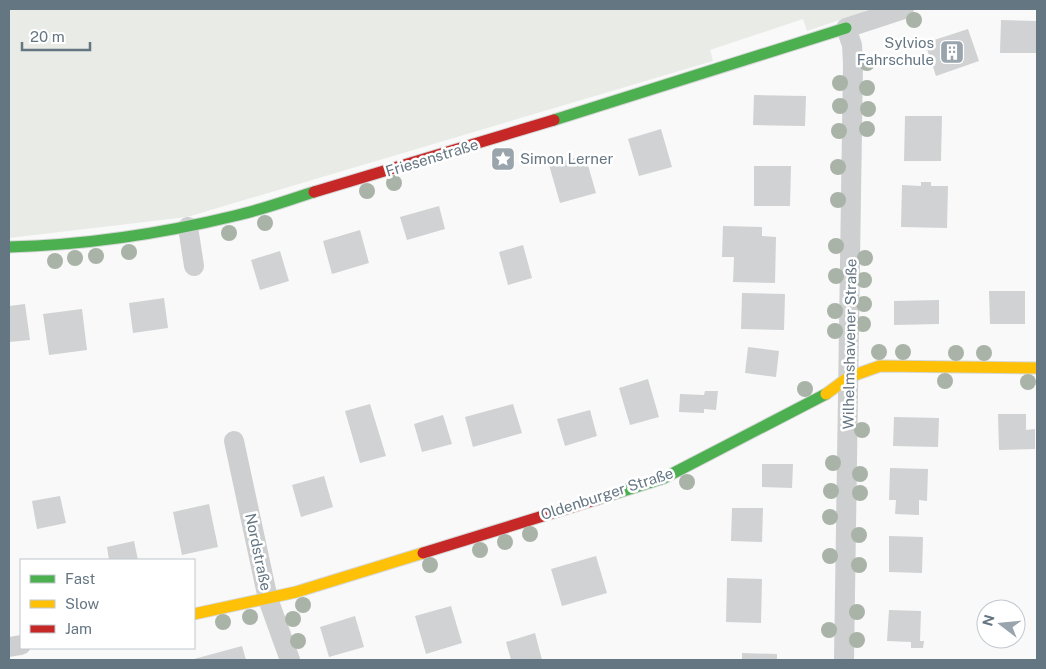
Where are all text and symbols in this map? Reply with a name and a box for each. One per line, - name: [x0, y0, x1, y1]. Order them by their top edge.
- scale bar: [22, 20, 90, 52]
- text: 20 m: [30, 28, 65, 45]
- place label: Sylvios Fahrschule: [857, 34, 934, 68]
- building icon: Sylvios Fahrschule: [939, 39, 965, 65]
- street label: Friesenstraße: [383, 135, 480, 180]
- place icon: Simon Lerner: [490, 146, 516, 172]
- place label: Simon Lerner: [520, 150, 613, 167]
- street label: Wilhelmshavener Straße: [840, 258, 859, 430]
- street label: Oldenburger Straße: [538, 464, 675, 523]
- street label: Nordstraße: [242, 512, 275, 592]
- legend: [20, 559, 195, 649]
- text: Fast: [65, 570, 95, 587]
- text: Slow: [65, 595, 100, 612]
- north arrow: [976, 599, 1026, 649]
- text: N: [979, 613, 998, 628]
- text: Jam: [65, 620, 92, 637]

